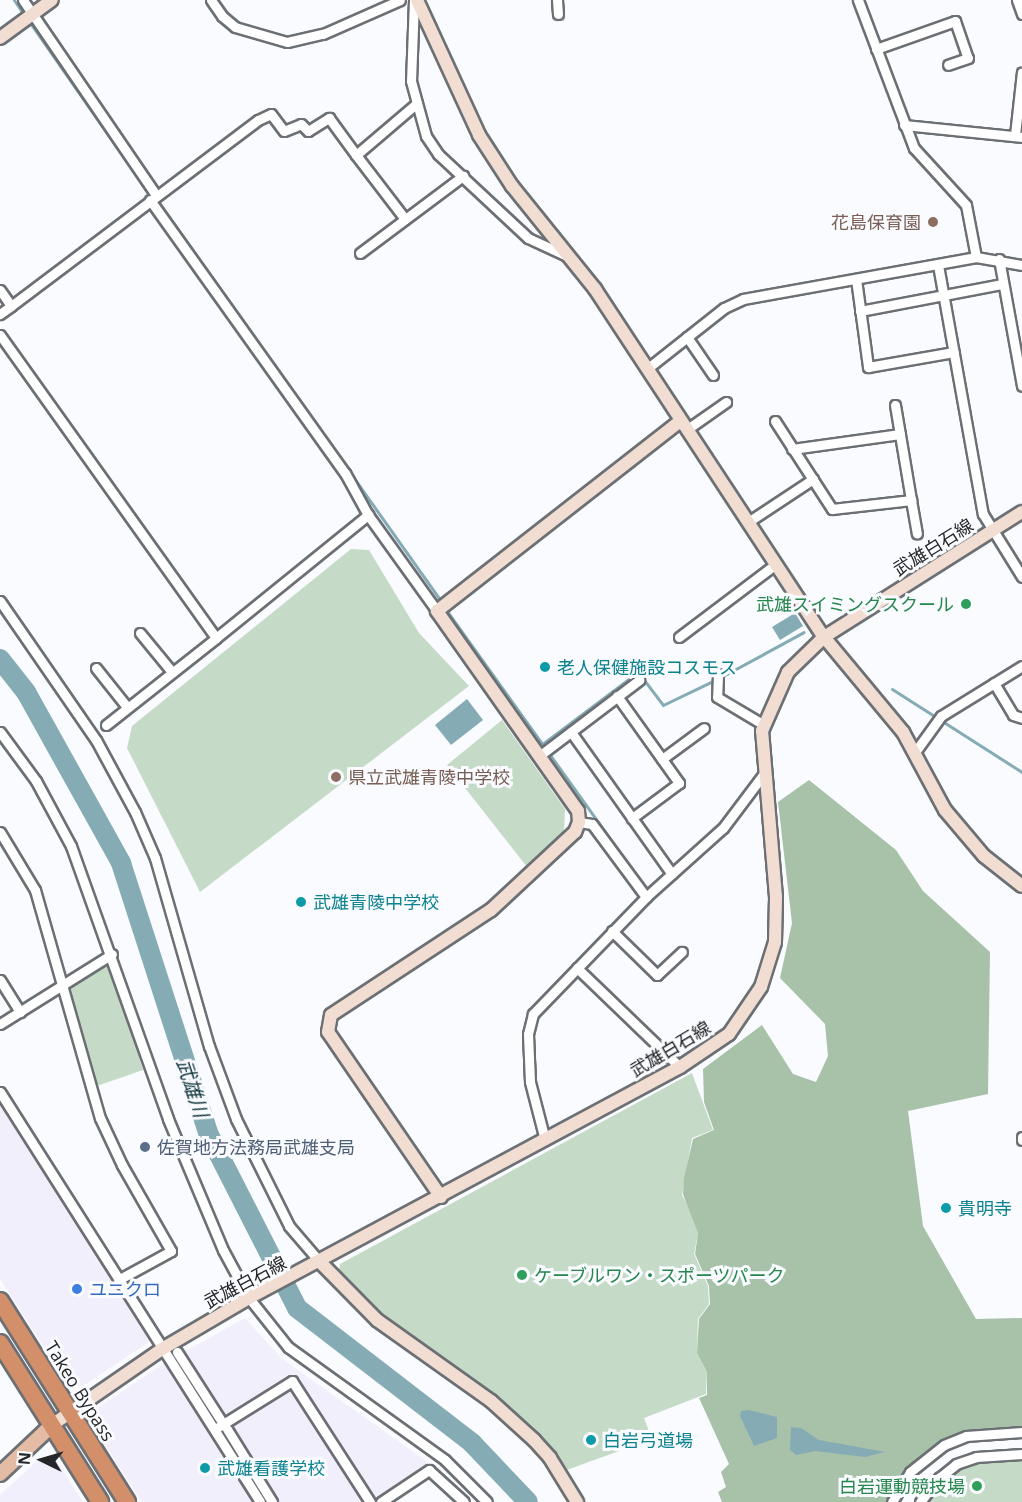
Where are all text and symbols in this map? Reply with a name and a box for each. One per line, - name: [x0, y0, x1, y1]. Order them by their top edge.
- place label: 花島保育園: [831, 211, 921, 233]
- marker: 花島保育園: [926, 215, 940, 229]
- street label: 武雄白石線: [889, 514, 977, 580]
- place label: 武雄スイミングスクール: [756, 593, 954, 615]
- marker: 武雄スイミングスクール: [959, 597, 973, 611]
- place label: 老人保健施設コスモス: [557, 656, 737, 678]
- marker: 老人保健施設コスモス: [538, 660, 552, 674]
- place label: 県立武雄青陵中学校: [348, 766, 510, 788]
- marker: 県立武雄青陵中学校: [329, 770, 343, 784]
- place label: 武雄青陵中学校: [313, 891, 439, 913]
- marker: 武雄青陵中学校: [294, 895, 308, 909]
- street label: 武雄白石線: [626, 1017, 714, 1081]
- water label: 武雄川: [172, 1056, 214, 1120]
- place label: 佐賀地方法務局武雄支局: [157, 1136, 355, 1158]
- marker: 佐賀地方法務局武雄支局: [138, 1140, 152, 1154]
- place label: 貴明寺: [958, 1197, 1012, 1219]
- marker: 貴明寺: [939, 1201, 953, 1215]
- street label: 武雄白石線: [200, 1251, 290, 1313]
- place label: ケーブルワン・スポーツパーク: [534, 1264, 786, 1286]
- marker: ケーブルワン・スポーツパーク: [515, 1268, 529, 1282]
- place label: ユニクロ: [89, 1278, 161, 1300]
- marker: ユニクロ: [70, 1282, 84, 1296]
- street label: Takeo Bypass: [41, 1337, 119, 1445]
- place label: 白岩弓道場: [603, 1429, 693, 1451]
- north arrow: [12, 1430, 72, 1490]
- marker: 白岩弓道場: [584, 1433, 598, 1447]
- text: N: [13, 1451, 36, 1466]
- place label: 武雄看護学校: [217, 1457, 325, 1479]
- marker: 武雄看護学校: [198, 1461, 212, 1475]
- place label: 白岩運動競技場: [839, 1475, 965, 1497]
- marker: 白岩運動競技場: [970, 1479, 984, 1493]

